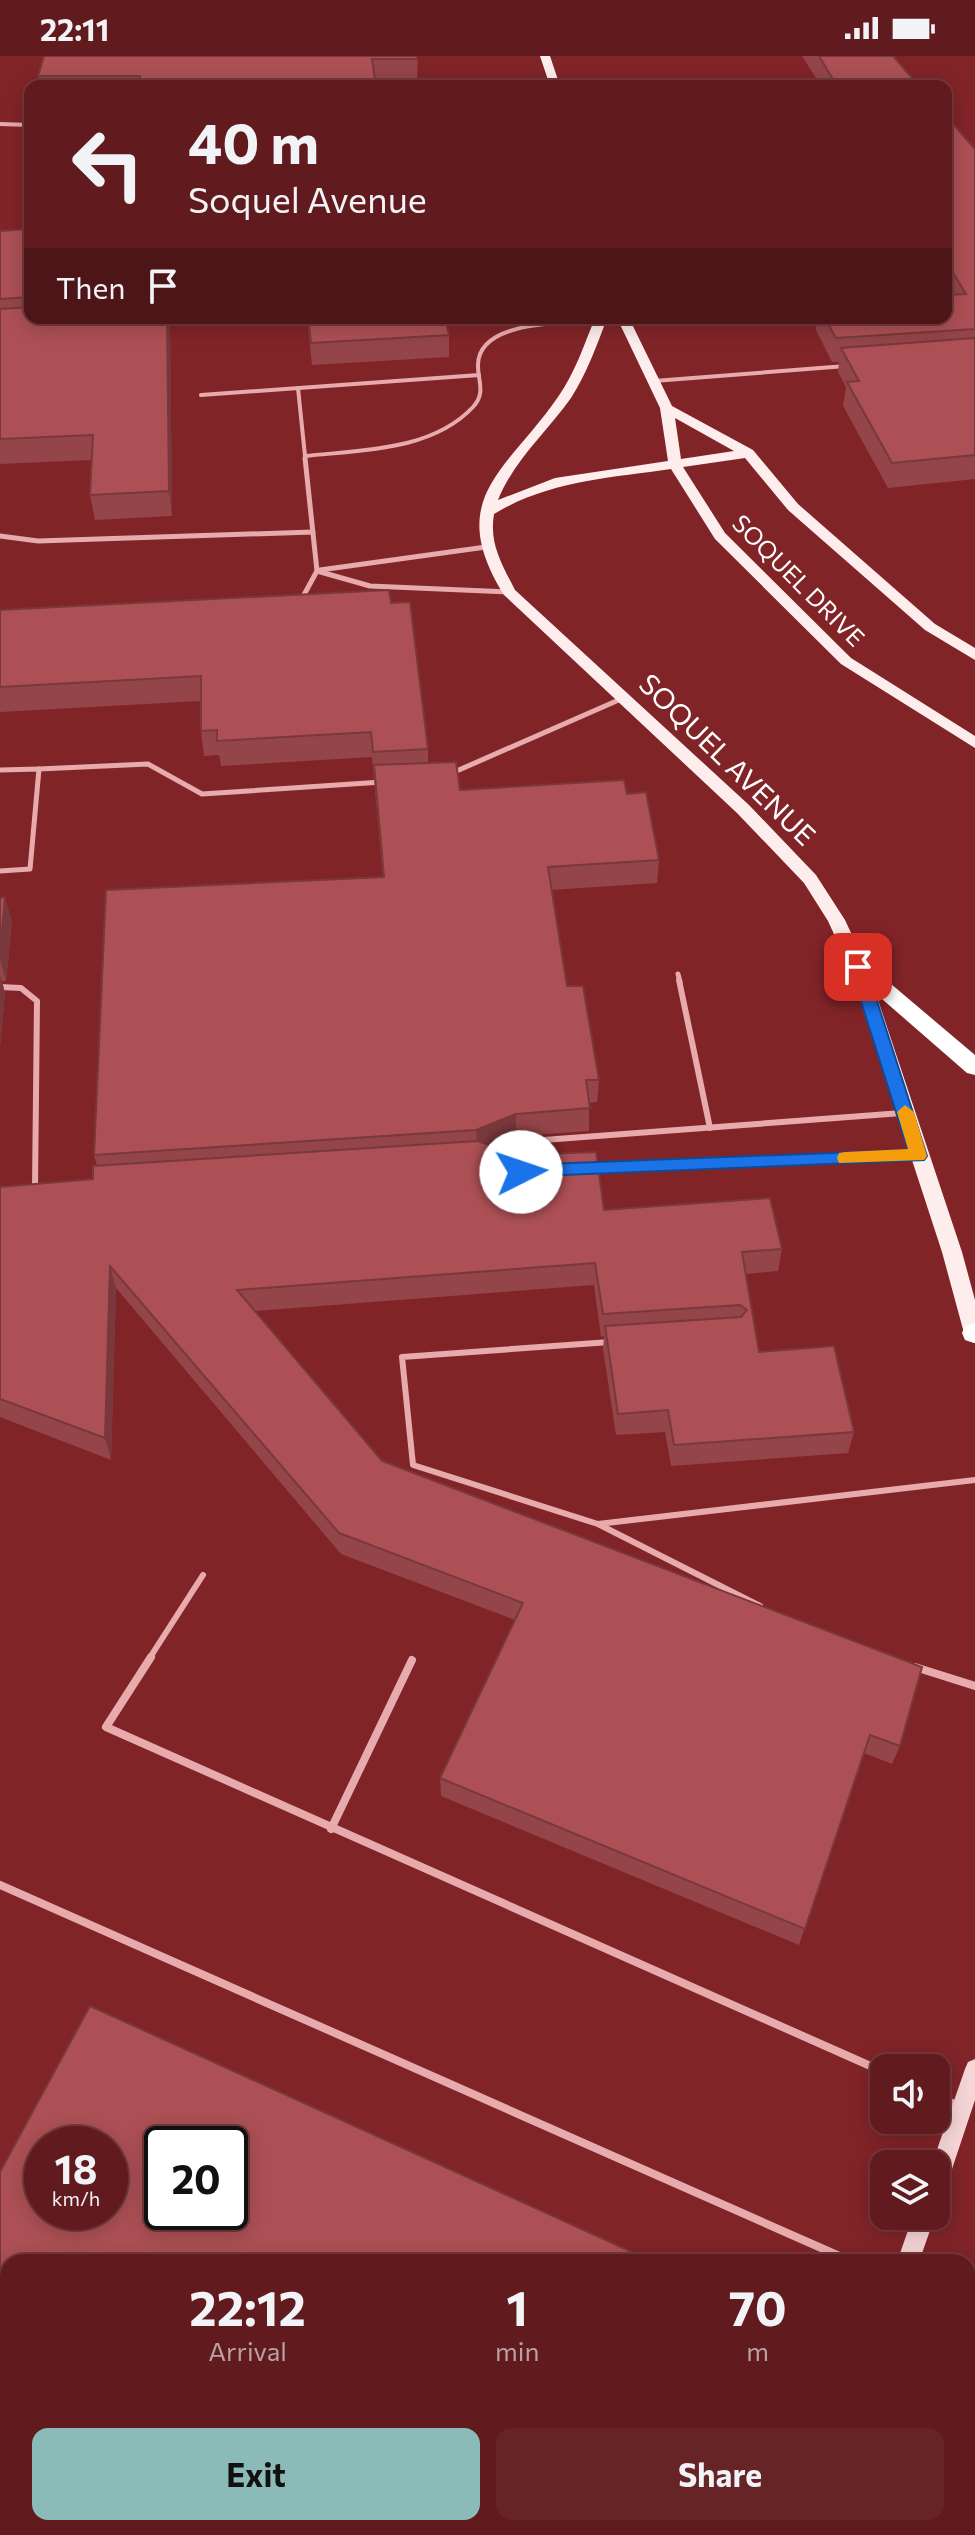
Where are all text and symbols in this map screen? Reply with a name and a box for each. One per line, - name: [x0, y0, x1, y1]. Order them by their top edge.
- text: 22:11: [40, 10, 109, 47]
- text: 40 m: [188, 107, 319, 176]
- icon: left: [56, 112, 160, 216]
- text: Soquel Avenue: [188, 176, 427, 220]
- icon: arrive: [141, 264, 185, 308]
- text: Then: [56, 268, 125, 305]
- street label: SOQUEL DRIVE: [727, 508, 871, 652]
- street label: SOQUEL AVENUE: [633, 666, 823, 852]
- pin: [824, 933, 892, 1001]
- icon: arrive: [836, 945, 880, 989]
- position arrow: [479, 1130, 563, 1214]
- map controls: [870, 2054, 950, 2230]
- button: sound: [870, 2054, 950, 2134]
- speed limit sign: 20: [144, 2126, 248, 2230]
- text: 18: [55, 2143, 97, 2192]
- button: layers: [870, 2150, 950, 2230]
- text: km/h: [52, 2186, 100, 2210]
- text: 22:12: [189, 2277, 306, 2336]
- text: 1: [506, 2277, 528, 2336]
- text: 70: [729, 2277, 787, 2336]
- text: Arrival: [208, 2335, 287, 2366]
- text: min: [495, 2335, 539, 2366]
- text: m: [746, 2335, 769, 2366]
- button: Exit: [32, 2428, 480, 2520]
- button: Share: [496, 2428, 944, 2520]

